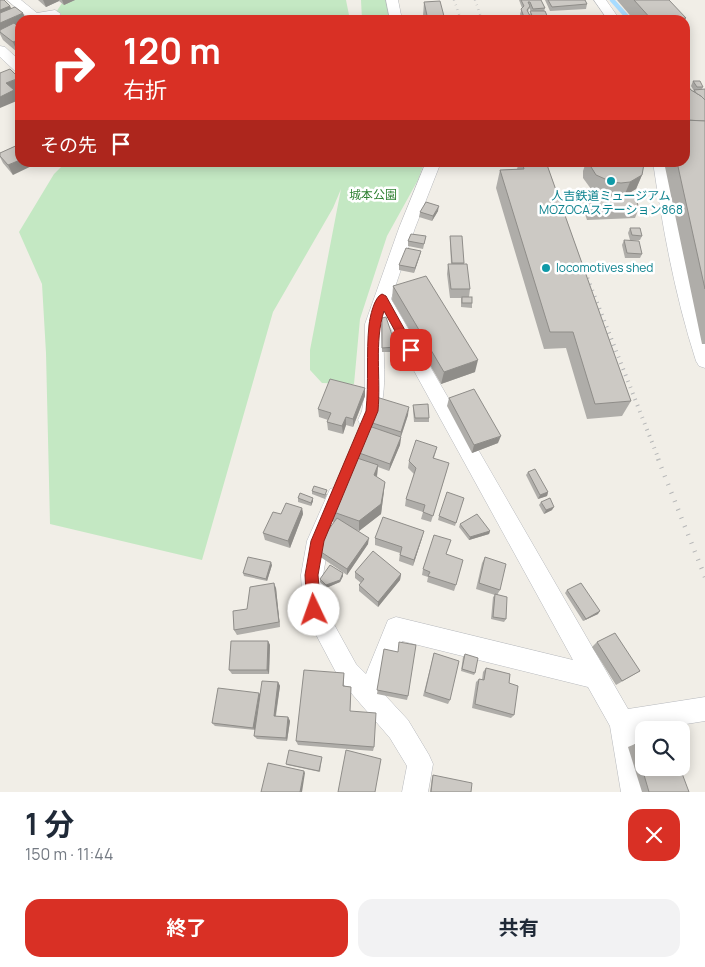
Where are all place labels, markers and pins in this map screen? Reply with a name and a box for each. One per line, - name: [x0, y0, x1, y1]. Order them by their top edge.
- marker: 人吉鉄道ミュージアム MOZOCAステーション868: [605, 175, 617, 187]
- place label: 人吉鉄道ミュージアム MOZOCAステーション868: [539, 187, 683, 218]
- place label: locomotives shed: [556, 259, 653, 276]
- marker: locomotives shed: [540, 262, 552, 274]
- pin: [390, 329, 432, 371]

